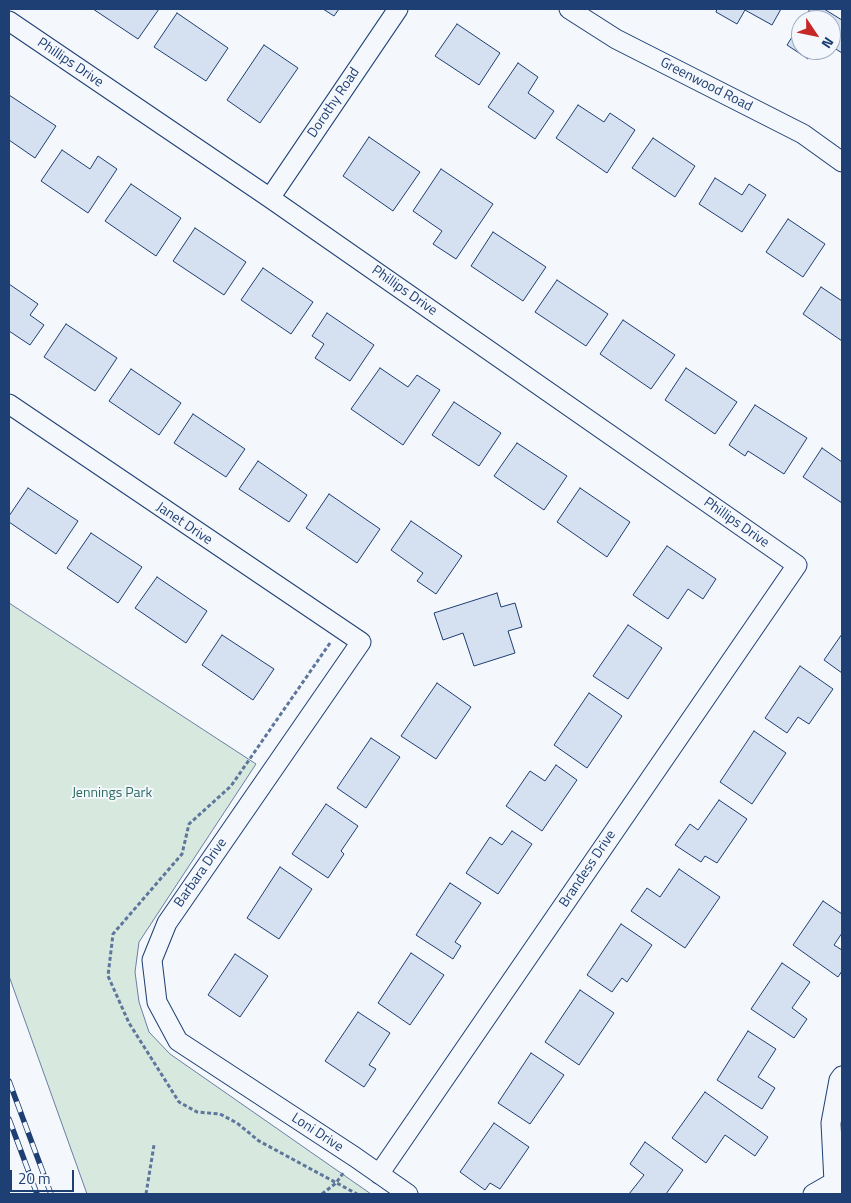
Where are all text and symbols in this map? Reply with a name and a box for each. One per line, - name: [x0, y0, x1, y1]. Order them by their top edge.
- north arrow: [791, 10, 841, 60]
- text: N: [817, 33, 839, 53]
- street label: Phillips Drive: [34, 35, 106, 91]
- street label: Greenwood Road: [657, 55, 755, 115]
- street label: Dorothy Road: [304, 65, 364, 141]
- street label: Phillips Drive: [368, 262, 440, 320]
- street label: Phillips Drive: [700, 494, 772, 552]
- street label: Janet Drive: [153, 499, 215, 549]
- park label: Jennings Park: [72, 786, 152, 802]
- street label: Brandess Drive: [556, 827, 620, 911]
- street label: Barbara Drive: [171, 835, 231, 911]
- street label: Loni Drive: [288, 1110, 346, 1156]
- scale bar: [12, 1160, 76, 1192]
- text: 20 m: [18, 1167, 51, 1190]

